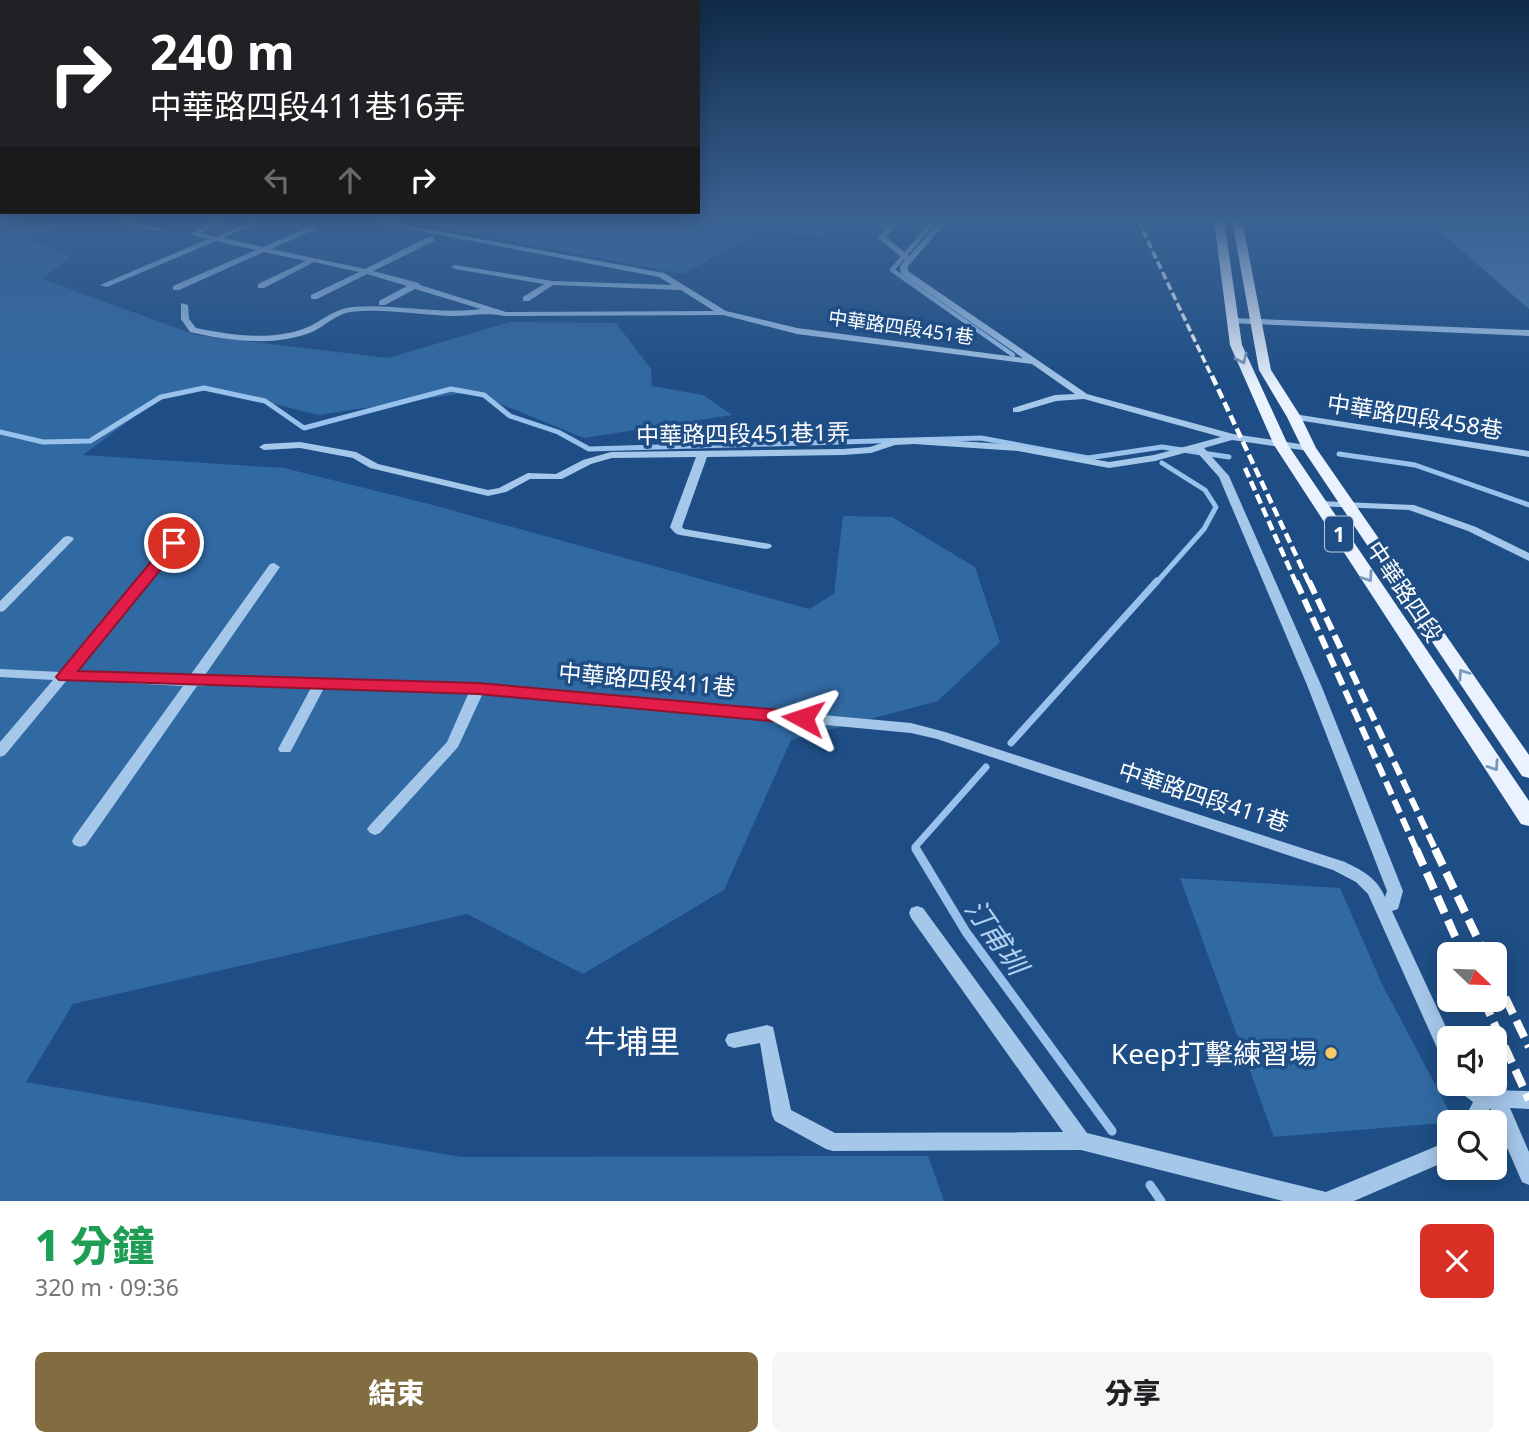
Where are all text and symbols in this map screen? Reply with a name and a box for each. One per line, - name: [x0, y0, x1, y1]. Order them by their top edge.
- text: 240 m: [150, 18, 295, 84]
- icon: right: [35, 28, 126, 119]
- text: 中華路四段411巷16弄: [150, 84, 466, 127]
- icon: left: [258, 161, 296, 199]
- icon: ahead: [331, 161, 369, 199]
- icon: right: [404, 161, 442, 199]
- street label: 中華路四段451巷: [827, 304, 975, 350]
- one-way arrow: [1234, 352, 1248, 364]
- street label: 中華路四段458巷: [1325, 386, 1505, 446]
- street label: 中華路四段451巷1弄: [636, 415, 850, 451]
- pin: [144, 513, 204, 573]
- road number: 1: [1325, 516, 1353, 552]
- icon: arrive: [155, 524, 193, 562]
- street label: 中華路四段: [1360, 534, 1450, 648]
- one-way arrow: [1359, 569, 1372, 582]
- street label: 中華路四段411巷: [557, 655, 737, 703]
- one-way arrow: [1459, 669, 1471, 682]
- position arrow: [766, 681, 840, 755]
- street label: 中華路四段411巷: [1115, 753, 1293, 839]
- one-way arrow: [1486, 758, 1499, 771]
- water label: 汀甫圳: [957, 891, 1039, 985]
- north arrow: [1437, 942, 1507, 1012]
- map controls: [1437, 942, 1507, 1180]
- district label: 牛埔里: [584, 1019, 680, 1062]
- button: sound: [1437, 1026, 1507, 1096]
- place label: Keep打擊練習場: [1111, 1034, 1317, 1072]
- marker: Keep打擊練習場: [1323, 1045, 1339, 1061]
- button: search: [1437, 1110, 1507, 1180]
- text: 1 分鐘: [35, 1216, 154, 1273]
- button: close: [1420, 1224, 1494, 1298]
- text: 320 m · 09:36: [35, 1271, 179, 1303]
- button: 結束: [35, 1352, 758, 1432]
- button: 分享: [772, 1352, 1494, 1432]

